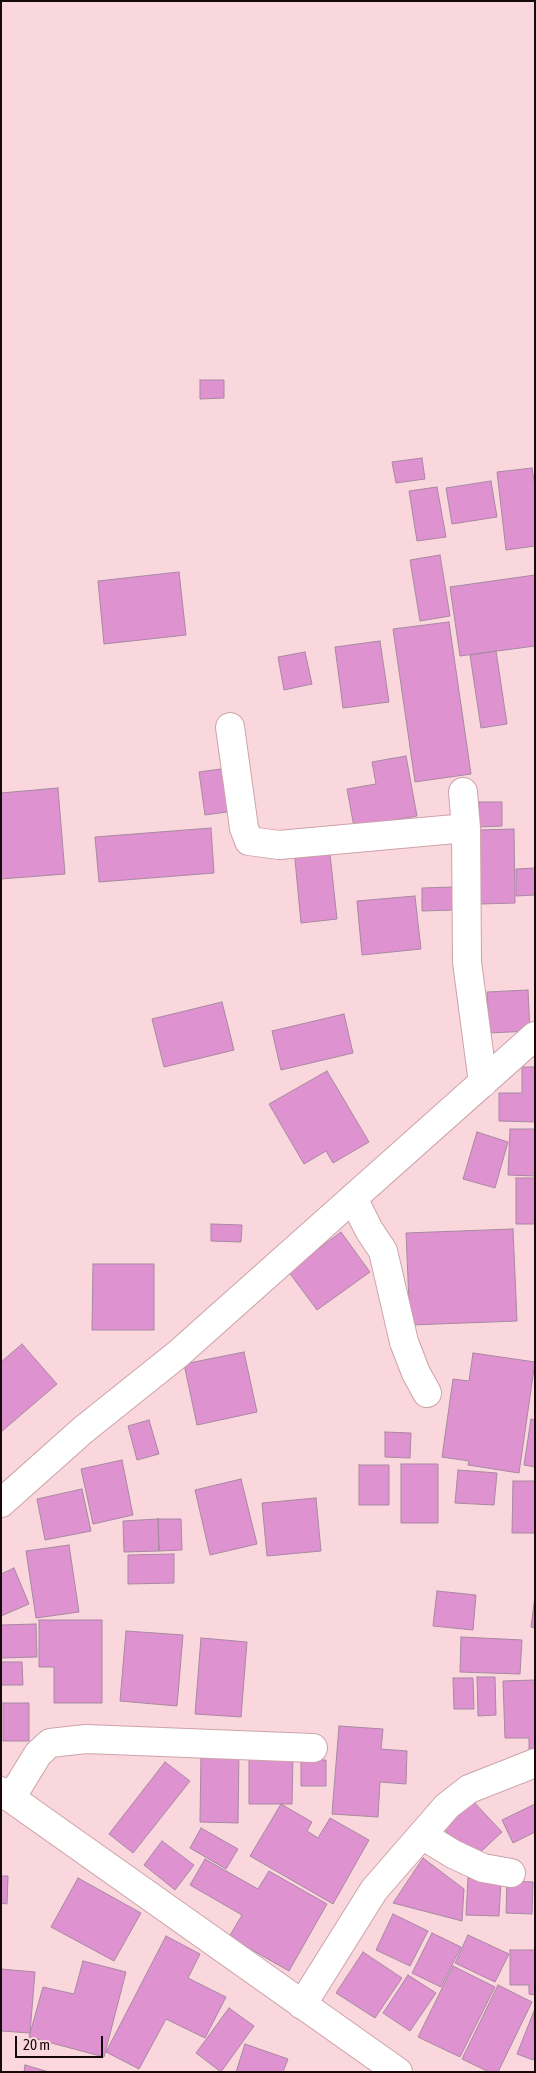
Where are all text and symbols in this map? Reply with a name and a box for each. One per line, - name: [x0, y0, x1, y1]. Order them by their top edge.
- scale bar: [18, 2026, 105, 2058]
- text: 20 m: [23, 2036, 50, 2053]

